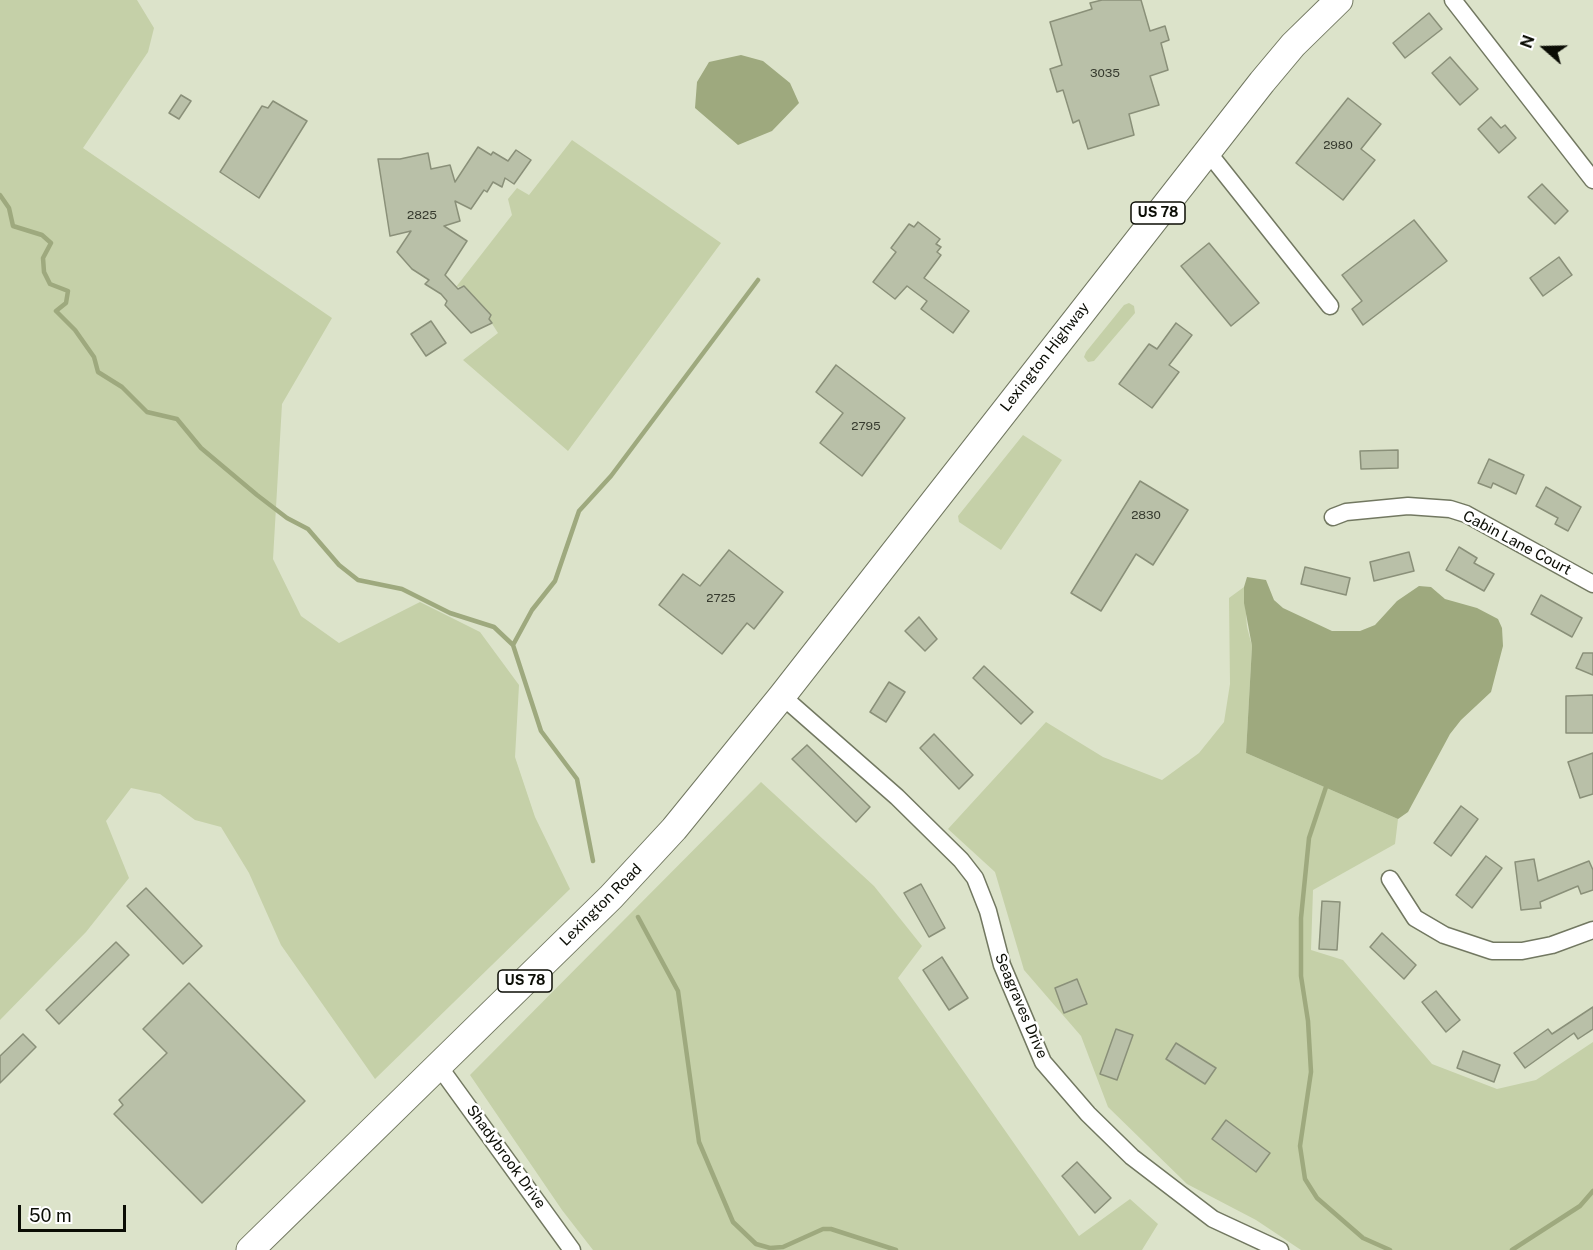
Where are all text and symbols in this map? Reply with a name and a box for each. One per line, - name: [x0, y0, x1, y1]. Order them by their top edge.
- north arrow: [1515, 18, 1575, 78]
- text: N: [1517, 33, 1539, 51]
- house number: 3035: [1090, 66, 1120, 80]
- house number: 2980: [1323, 138, 1353, 152]
- road number: US 78: [1131, 202, 1185, 224]
- house number: 2825: [407, 208, 437, 222]
- street label: Lexington Highway: [997, 299, 1093, 415]
- house number: 2795: [851, 419, 881, 433]
- street label: Cabin Lane Court: [1460, 507, 1574, 579]
- house number: 2830: [1131, 508, 1161, 522]
- house number: 2725: [706, 591, 736, 605]
- street label: Lexington Road: [556, 860, 646, 950]
- street label: Seagraves Drive: [991, 951, 1051, 1061]
- road number: US 78: [498, 970, 552, 992]
- street label: Shadybrook Drive: [462, 1102, 550, 1212]
- scale bar: [21, 1193, 129, 1231]
- text: 50 m: [29, 1205, 72, 1226]

